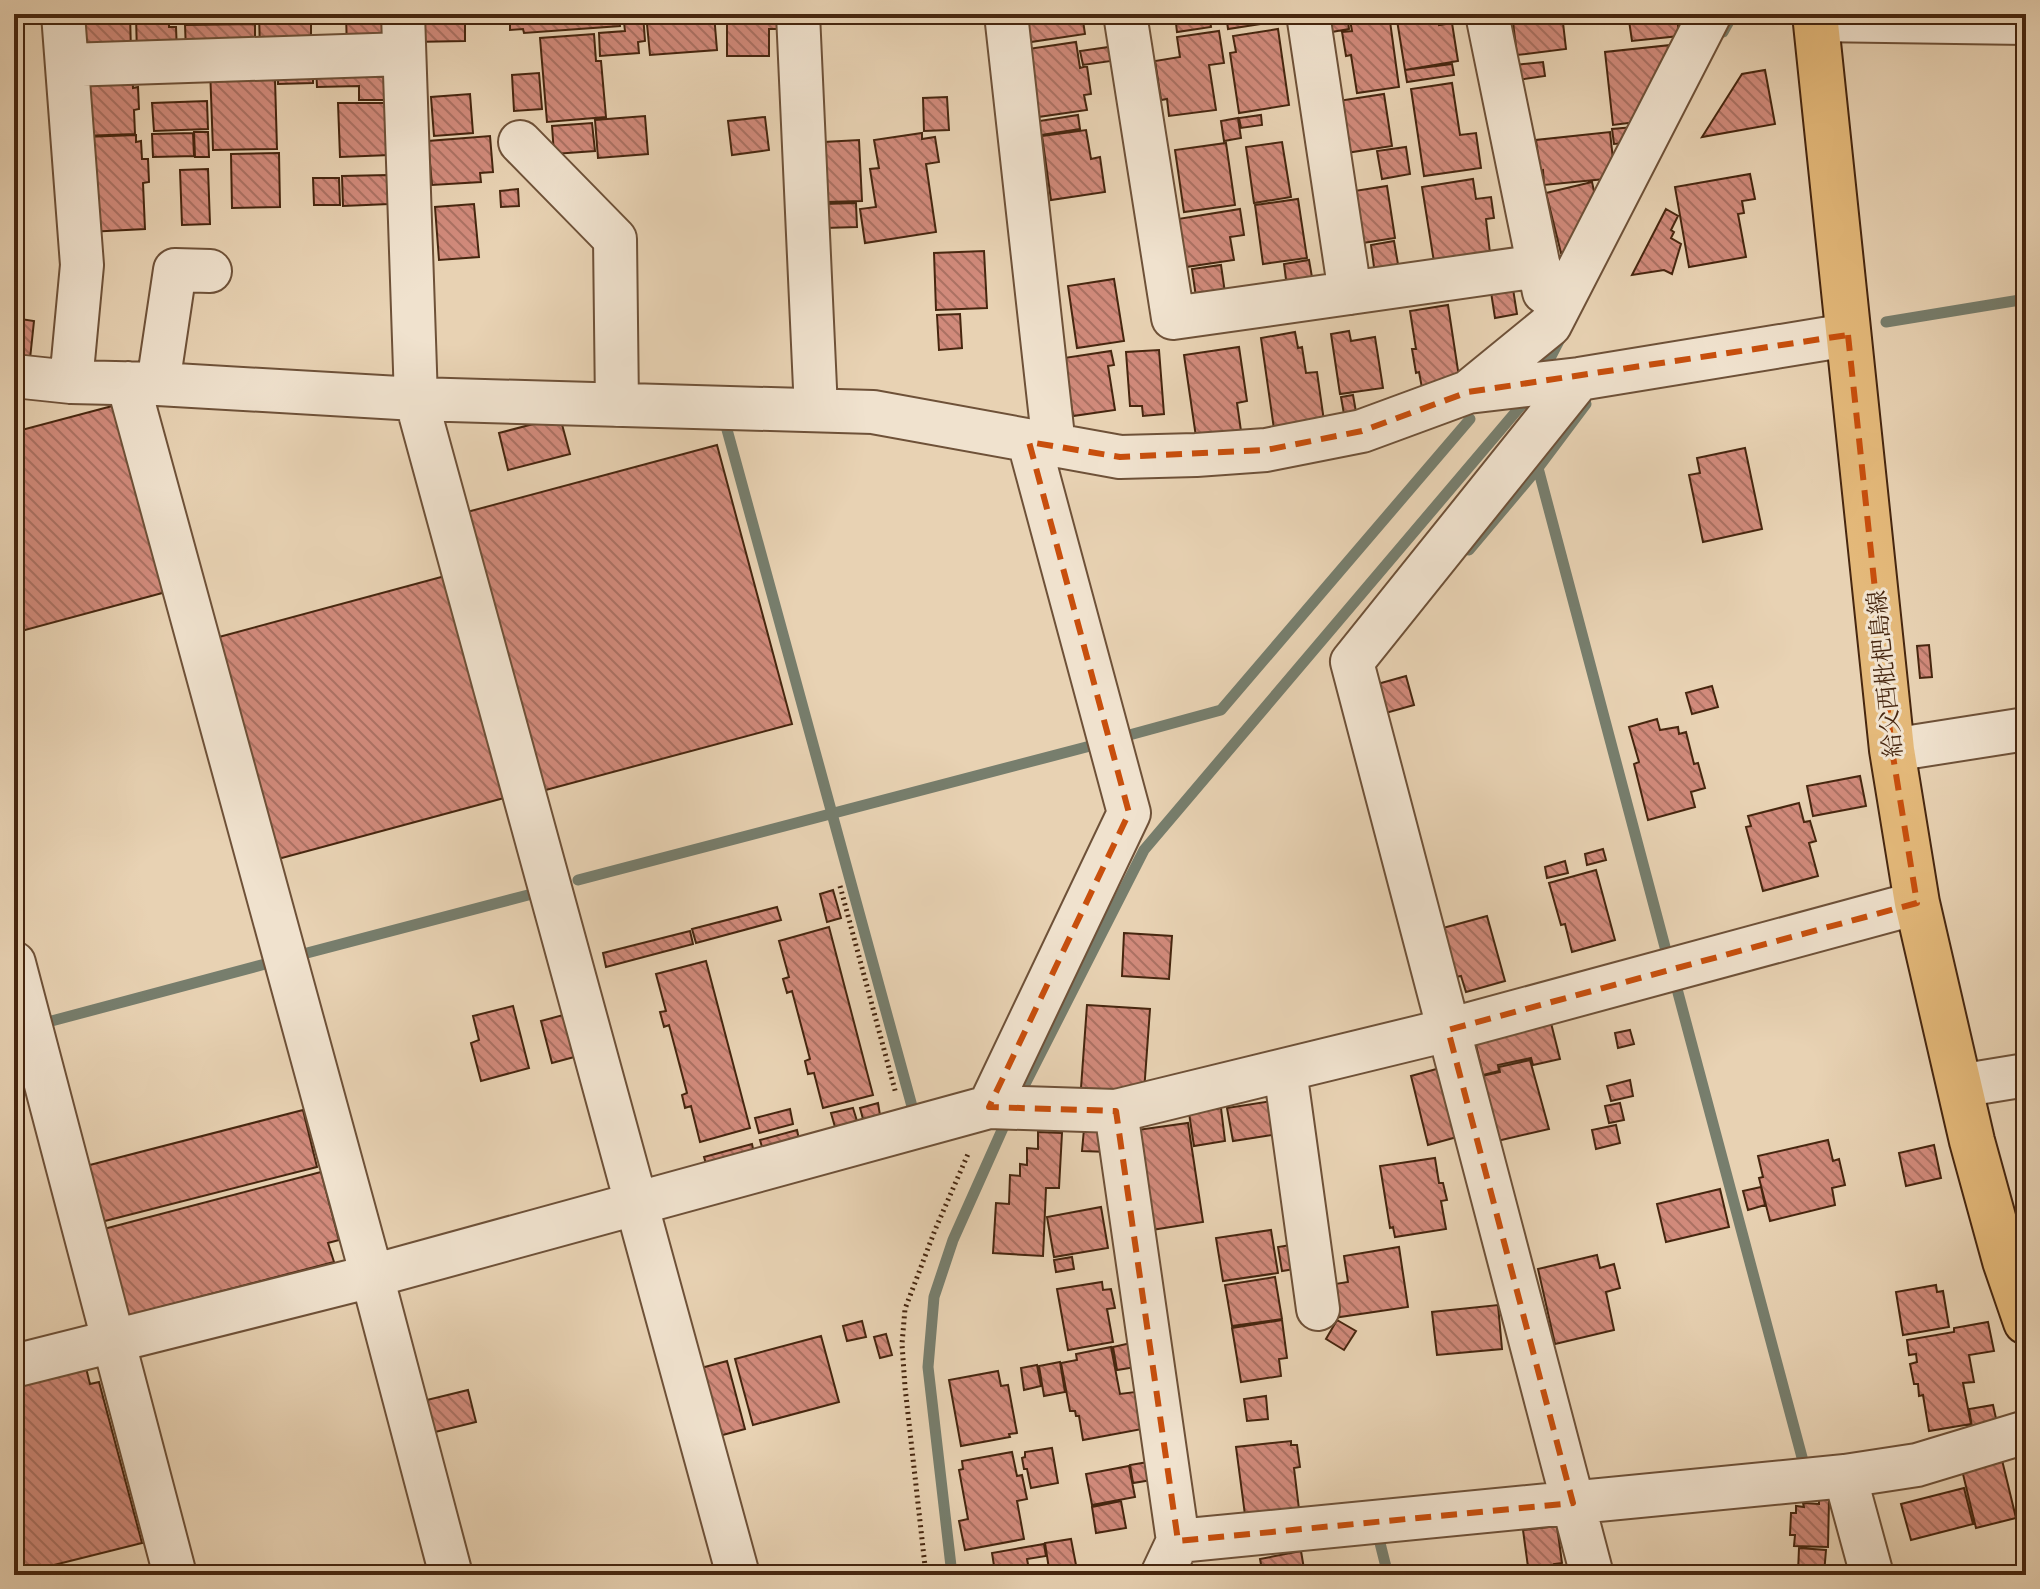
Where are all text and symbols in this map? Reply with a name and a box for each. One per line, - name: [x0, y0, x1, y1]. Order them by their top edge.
- street label: 給父西枇杷島線: [1862, 589, 1911, 759]

